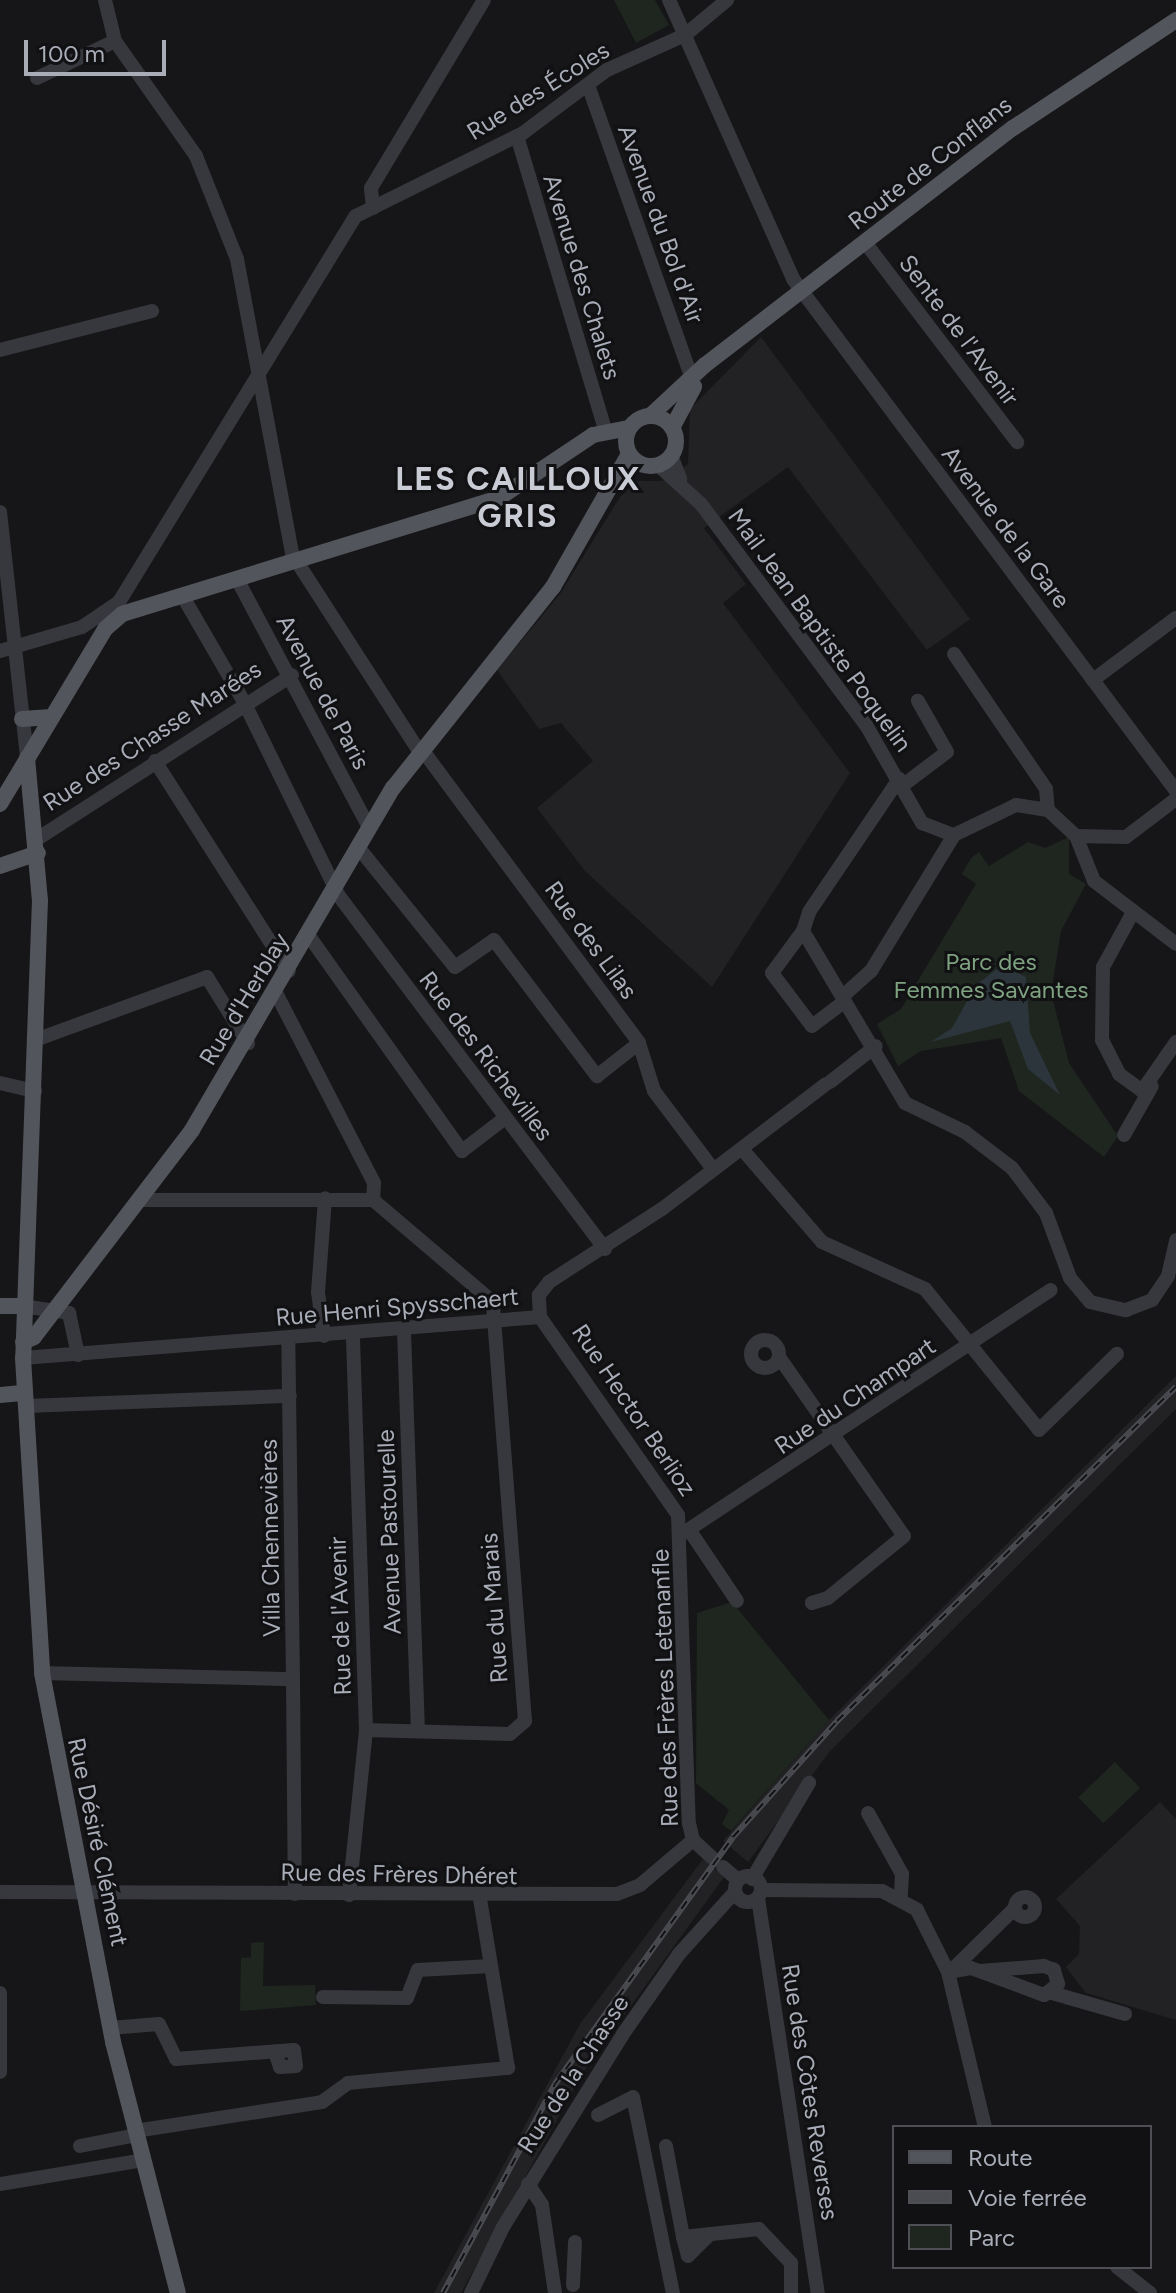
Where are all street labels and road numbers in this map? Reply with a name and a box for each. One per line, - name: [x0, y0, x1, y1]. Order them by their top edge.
- street label: Rue des Écoles: [462, 36, 614, 146]
- street label: Route de Conflans: [843, 90, 1017, 236]
- street label: Avenue du Bol d'Air: [612, 121, 710, 327]
- street label: Avenue des Chalets: [537, 171, 627, 383]
- street label: Sente de l'Avenir: [893, 249, 1025, 411]
- street label: Avenue de la Gare: [936, 440, 1076, 614]
- street label: Mail Jean Baptiste Poquelin: [722, 503, 918, 757]
- street label: Avenue de Paris: [270, 610, 376, 774]
- street label: Rue des Chasse Marées: [38, 655, 266, 817]
- street label: Rue des Lilas: [539, 876, 643, 1004]
- street label: Rue d'Herblay: [193, 927, 295, 1071]
- street label: Rue des Richevilles: [413, 966, 559, 1146]
- street label: Rue Henri Spysschaert: [274, 1282, 520, 1332]
- street label: Rue Hector Berlioz: [566, 1319, 702, 1501]
- street label: Rue du Champart: [769, 1332, 941, 1460]
- street label: Avenue Pastourelle: [371, 1429, 407, 1635]
- street label: Villa Chennevières: [254, 1439, 286, 1637]
- street label: Rue du Marais: [474, 1532, 514, 1684]
- street label: Rue de l'Avenir: [323, 1536, 357, 1696]
- street label: Rue des Frères Letenanfle: [646, 1549, 684, 1827]
- street label: Rue Désiré Clément: [62, 1735, 134, 1949]
- street label: Rue des Frères Dhéret: [280, 1858, 518, 1890]
- street label: Rue des Côtes Reverses: [776, 1962, 844, 2222]
- street label: Rue de la Chasse: [511, 1990, 635, 2158]

